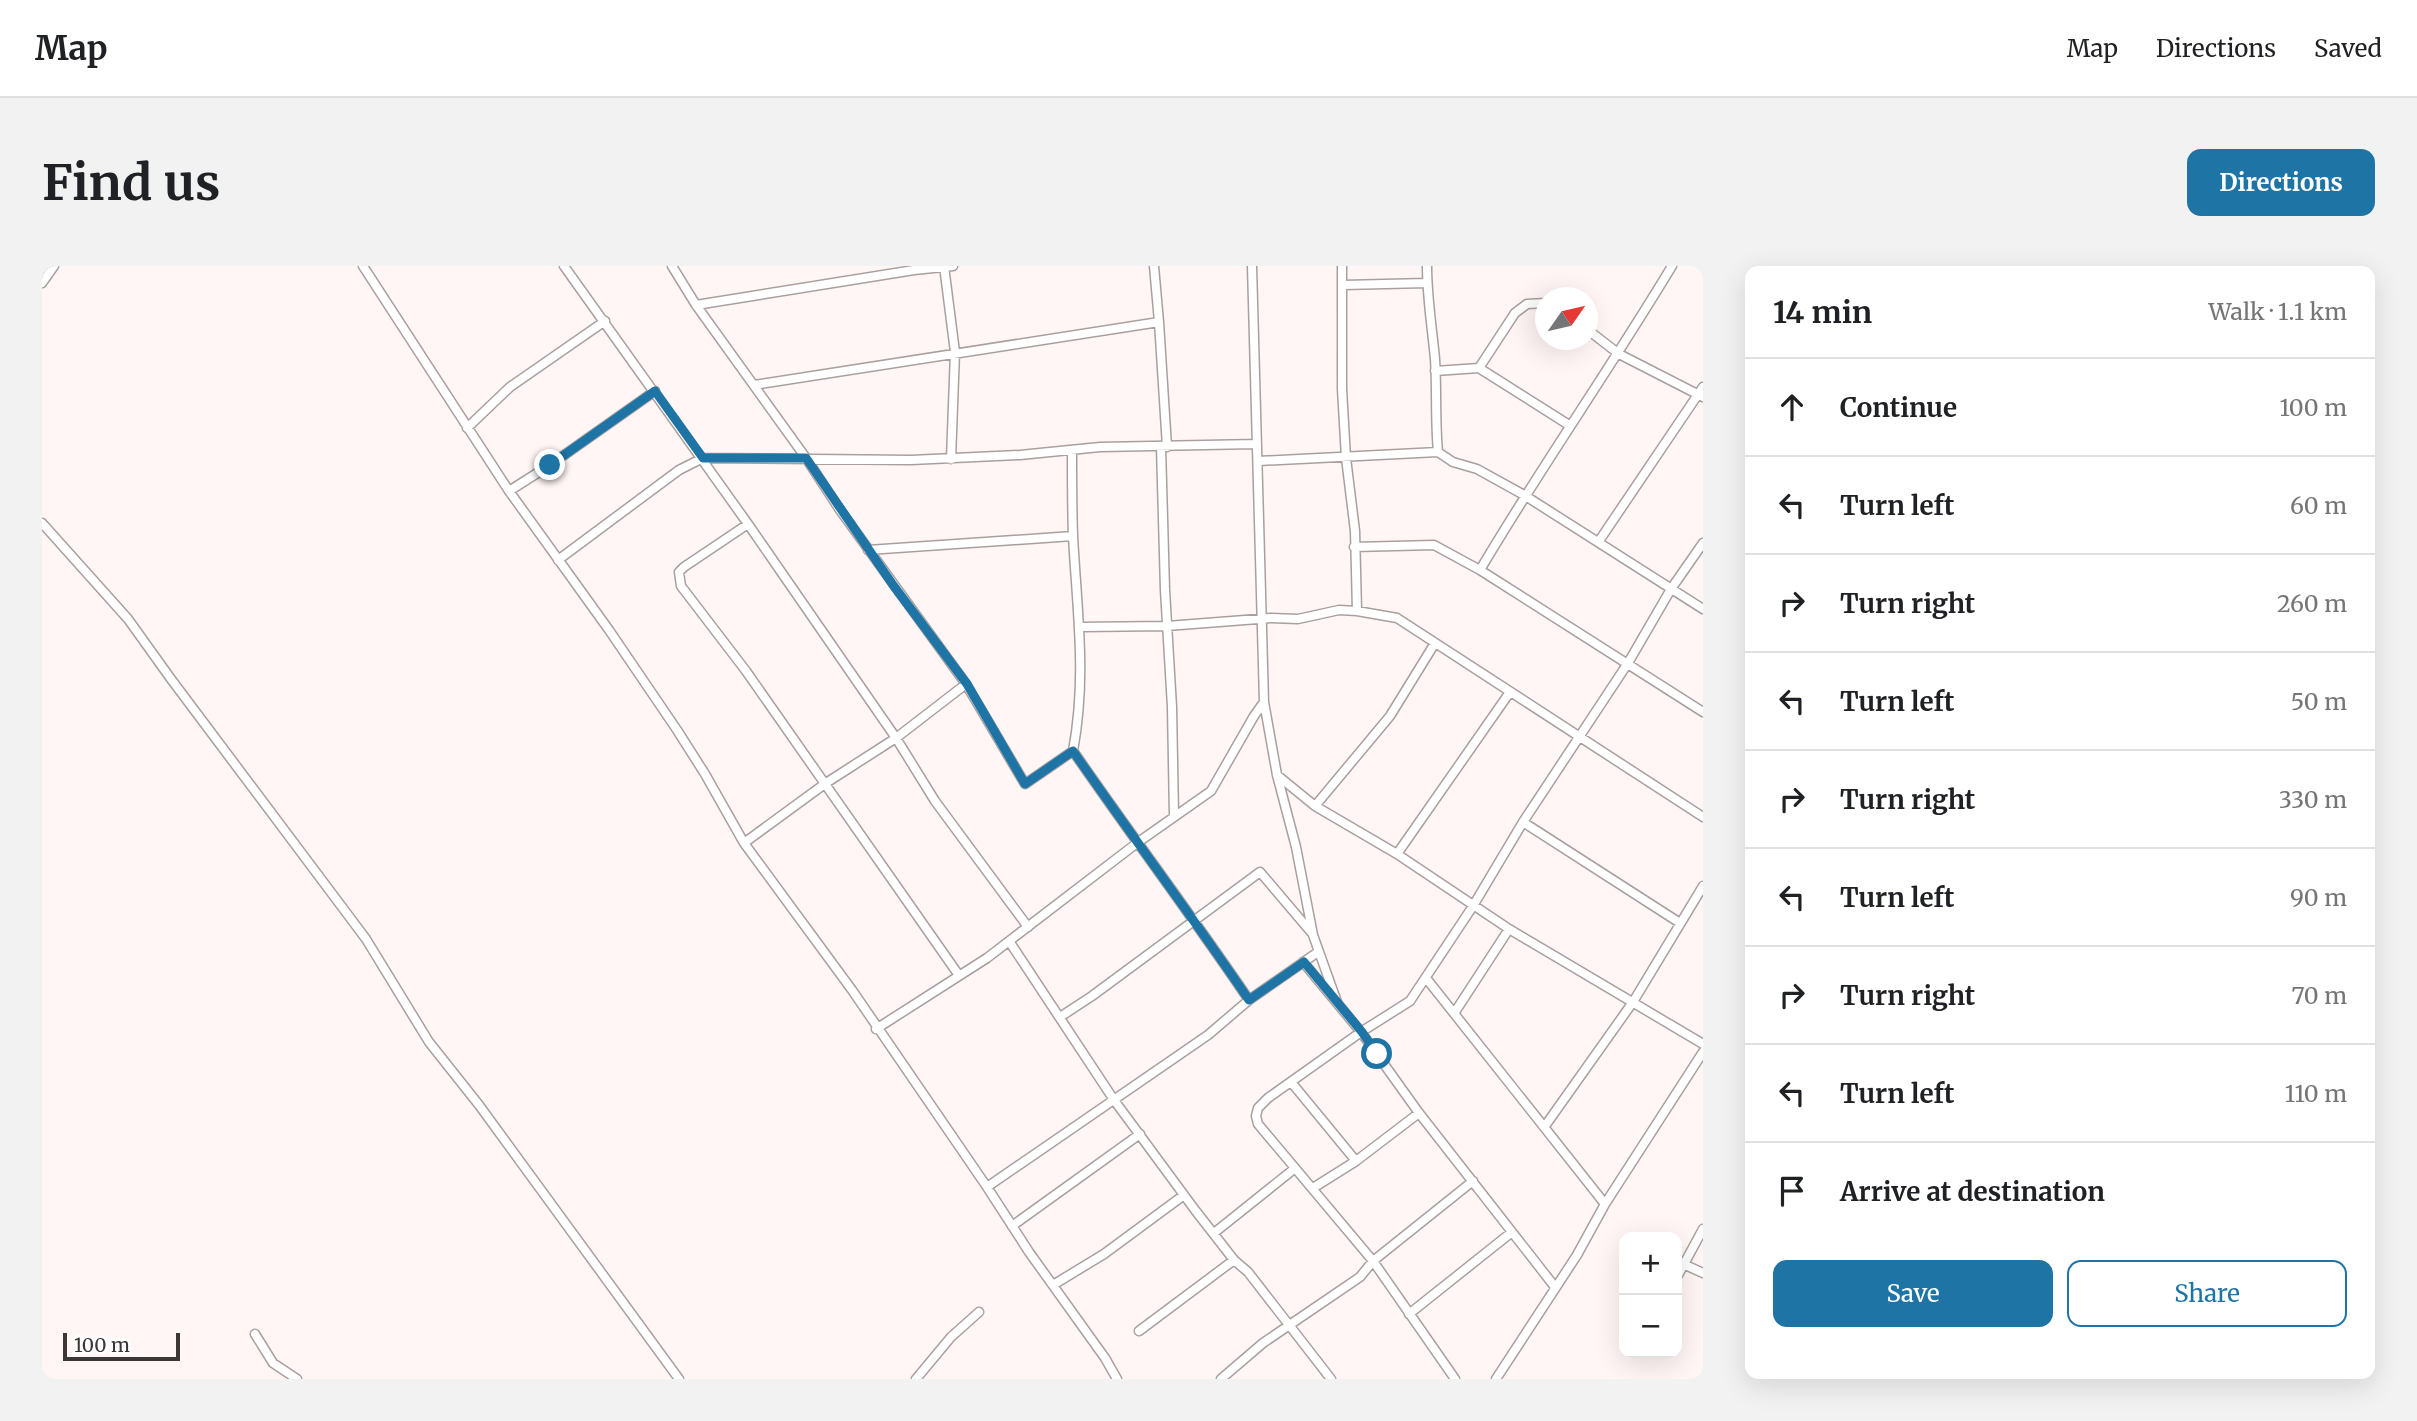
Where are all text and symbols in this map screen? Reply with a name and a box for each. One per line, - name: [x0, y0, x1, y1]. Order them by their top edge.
- text: Map: [35, 28, 108, 69]
- text: Map: [2067, 33, 2118, 64]
- text: Directions: [2156, 33, 2276, 64]
- text: Saved: [2314, 33, 2382, 64]
- button: Directions: [2187, 149, 2375, 216]
- text: Find us: [42, 152, 220, 213]
- north arrow: [1535, 287, 1598, 350]
- text: 14 min: [1773, 293, 1872, 331]
- text: Walk · 1.1 km: [2208, 297, 2347, 326]
- icon: ahead: [1773, 388, 1811, 426]
- text: Continue: [1840, 391, 1957, 424]
- text: 100 m: [2279, 393, 2347, 422]
- route end: [534, 449, 565, 480]
- icon: left: [1773, 486, 1811, 524]
- text: Turn left: [1840, 489, 1954, 522]
- text: 60 m: [2290, 491, 2347, 520]
- icon: right: [1773, 584, 1811, 622]
- text: Turn right: [1840, 587, 1975, 620]
- text: 260 m: [2277, 589, 2347, 618]
- icon: left: [1773, 682, 1811, 720]
- text: Turn left: [1840, 685, 1954, 718]
- text: 50 m: [2291, 687, 2347, 716]
- icon: right: [1773, 780, 1811, 818]
- text: Turn right: [1840, 783, 1975, 816]
- text: 330 m: [2279, 785, 2347, 814]
- icon: left: [1773, 878, 1811, 916]
- text: Turn left: [1840, 881, 1954, 914]
- text: 90 m: [2290, 883, 2347, 912]
- icon: right: [1773, 976, 1811, 1014]
- text: Turn right: [1840, 979, 1975, 1012]
- text: 70 m: [2291, 981, 2347, 1010]
- route start: [1361, 1038, 1392, 1069]
- icon: left: [1773, 1074, 1811, 1112]
- text: Turn left: [1840, 1077, 1954, 1110]
- text: 110 m: [2285, 1079, 2347, 1108]
- icon: arrive: [1773, 1172, 1811, 1210]
- text: Arrive at destination: [1840, 1175, 2105, 1208]
- map controls: [1619, 1232, 1682, 1358]
- button: +: [1619, 1232, 1682, 1295]
- button: Save: [1773, 1260, 2053, 1327]
- button: Share: [2067, 1260, 2347, 1327]
- button: −: [1619, 1295, 1682, 1358]
- scale bar: [63, 1330, 180, 1362]
- text: 100 m: [74, 1333, 130, 1357]

